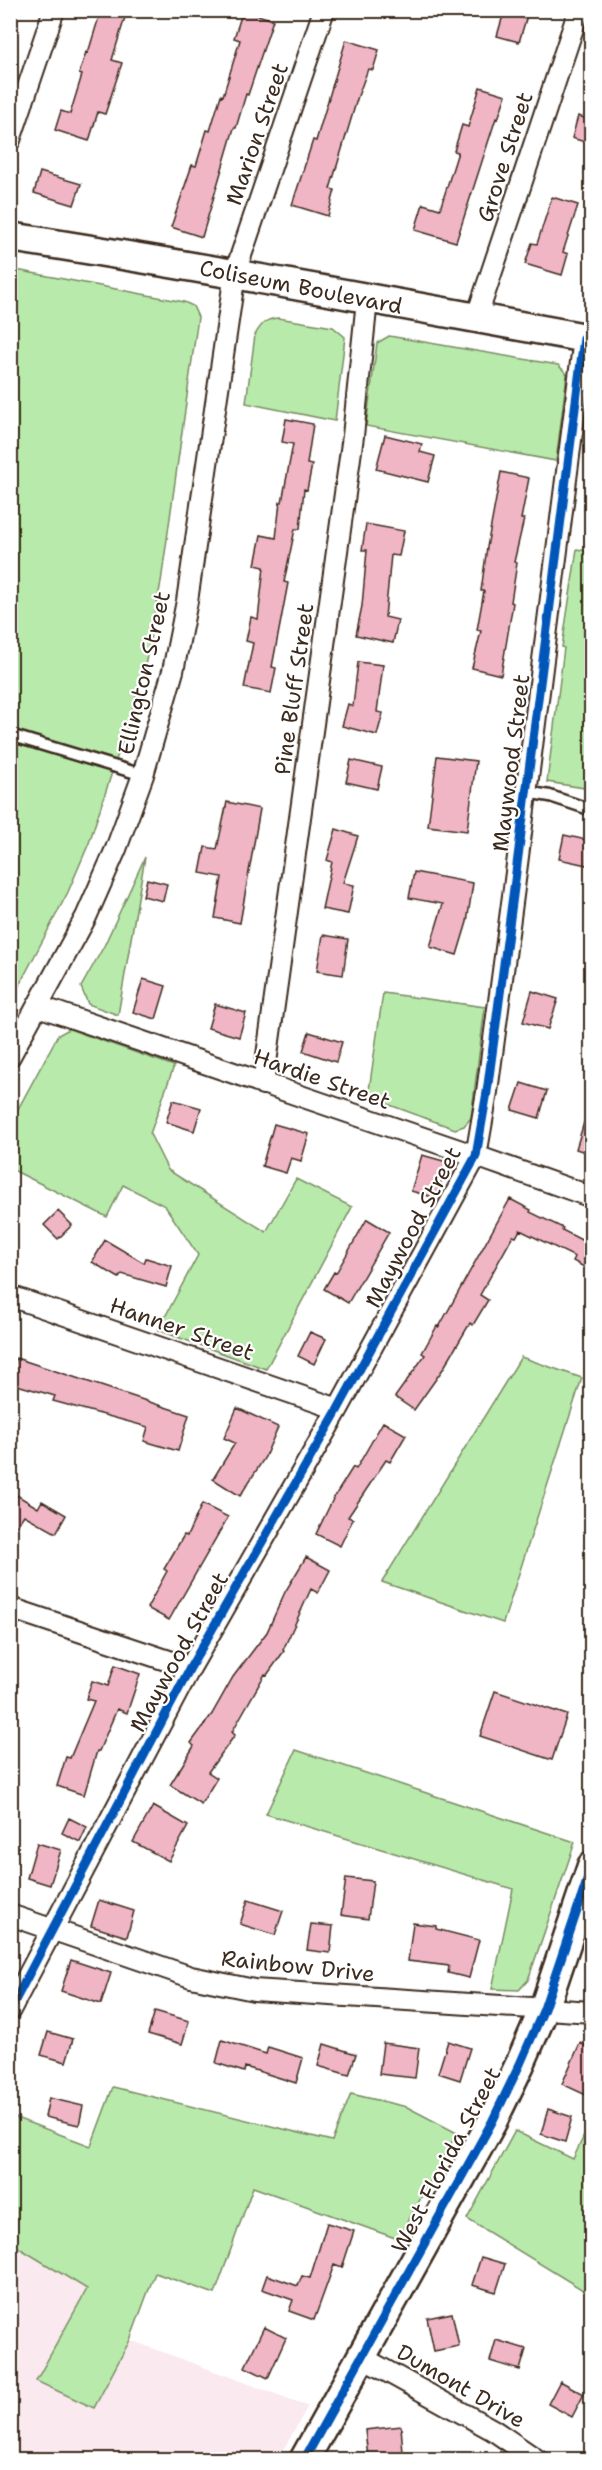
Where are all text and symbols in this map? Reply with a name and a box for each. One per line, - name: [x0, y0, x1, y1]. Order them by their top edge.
- street label: Marion Street: [219, 59, 295, 209]
- street label: Grove Street: [470, 88, 540, 226]
- street label: Coliseum Boulevard: [197, 253, 405, 321]
- street label: Ellington Street: [111, 588, 177, 758]
- street label: Pine Bluff Street: [268, 601, 320, 777]
- street label: Maywood Street: [486, 673, 536, 853]
- street label: Hardie Street: [250, 1042, 394, 1116]
- street label: Maywood Street: [358, 1141, 468, 1313]
- street label: Hanner Street: [106, 1291, 258, 1367]
- street label: Maywood Street: [123, 1567, 235, 1737]
- street label: Rainbow Drive: [220, 1944, 376, 1988]
- street label: West Florida Street: [385, 2062, 507, 2258]
- street label: Dumont Drive: [392, 2338, 530, 2434]

